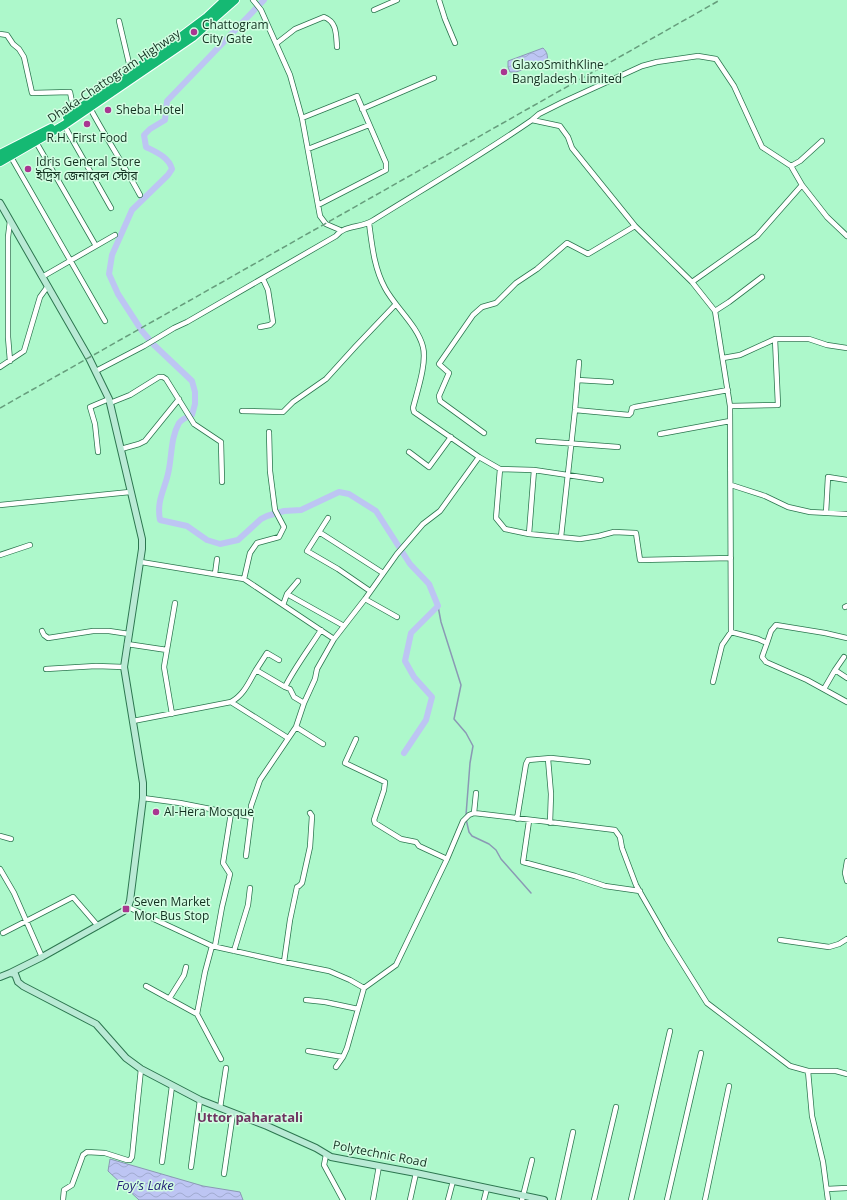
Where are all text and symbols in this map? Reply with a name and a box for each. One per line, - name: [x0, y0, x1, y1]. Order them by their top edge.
- place label: Chattogram City Gate: [202, 16, 269, 47]
- street label: Dhaka-Chattogram Highway: [44, 24, 184, 127]
- marker: Chattogram City Gate: [189, 27, 199, 37]
- place label: GlaxoSmithKline Bangladesh Limited: [512, 56, 622, 87]
- marker: GlaxoSmithKline Bangladesh Limited: [499, 67, 509, 77]
- place label: Sheba Hotel: [116, 101, 184, 118]
- marker: Sheba Hotel: [103, 105, 113, 115]
- marker: R.H. First Food: [82, 119, 92, 129]
- place label: R.H. First Food: [47, 129, 127, 146]
- place label: Idris General Store ইদ্রিস জেনারেল স্টোর: [35, 153, 141, 184]
- marker: Idris General Store ইদ্রিস জেনারেল স্টোর: [23, 164, 33, 174]
- place label: Al-Hera Mosque: [164, 803, 254, 820]
- marker: Al-Hera Mosque: [151, 807, 161, 817]
- place label: Seven Market Mor Bus Stop: [134, 893, 210, 924]
- marker: Seven Market Mor Bus Stop: [121, 904, 131, 914]
- district label: Uttor paharatali: [197, 1108, 303, 1126]
- street label: Polytechnic Road: [332, 1136, 429, 1171]
- water label: Foy's Lake: [116, 1176, 174, 1194]

